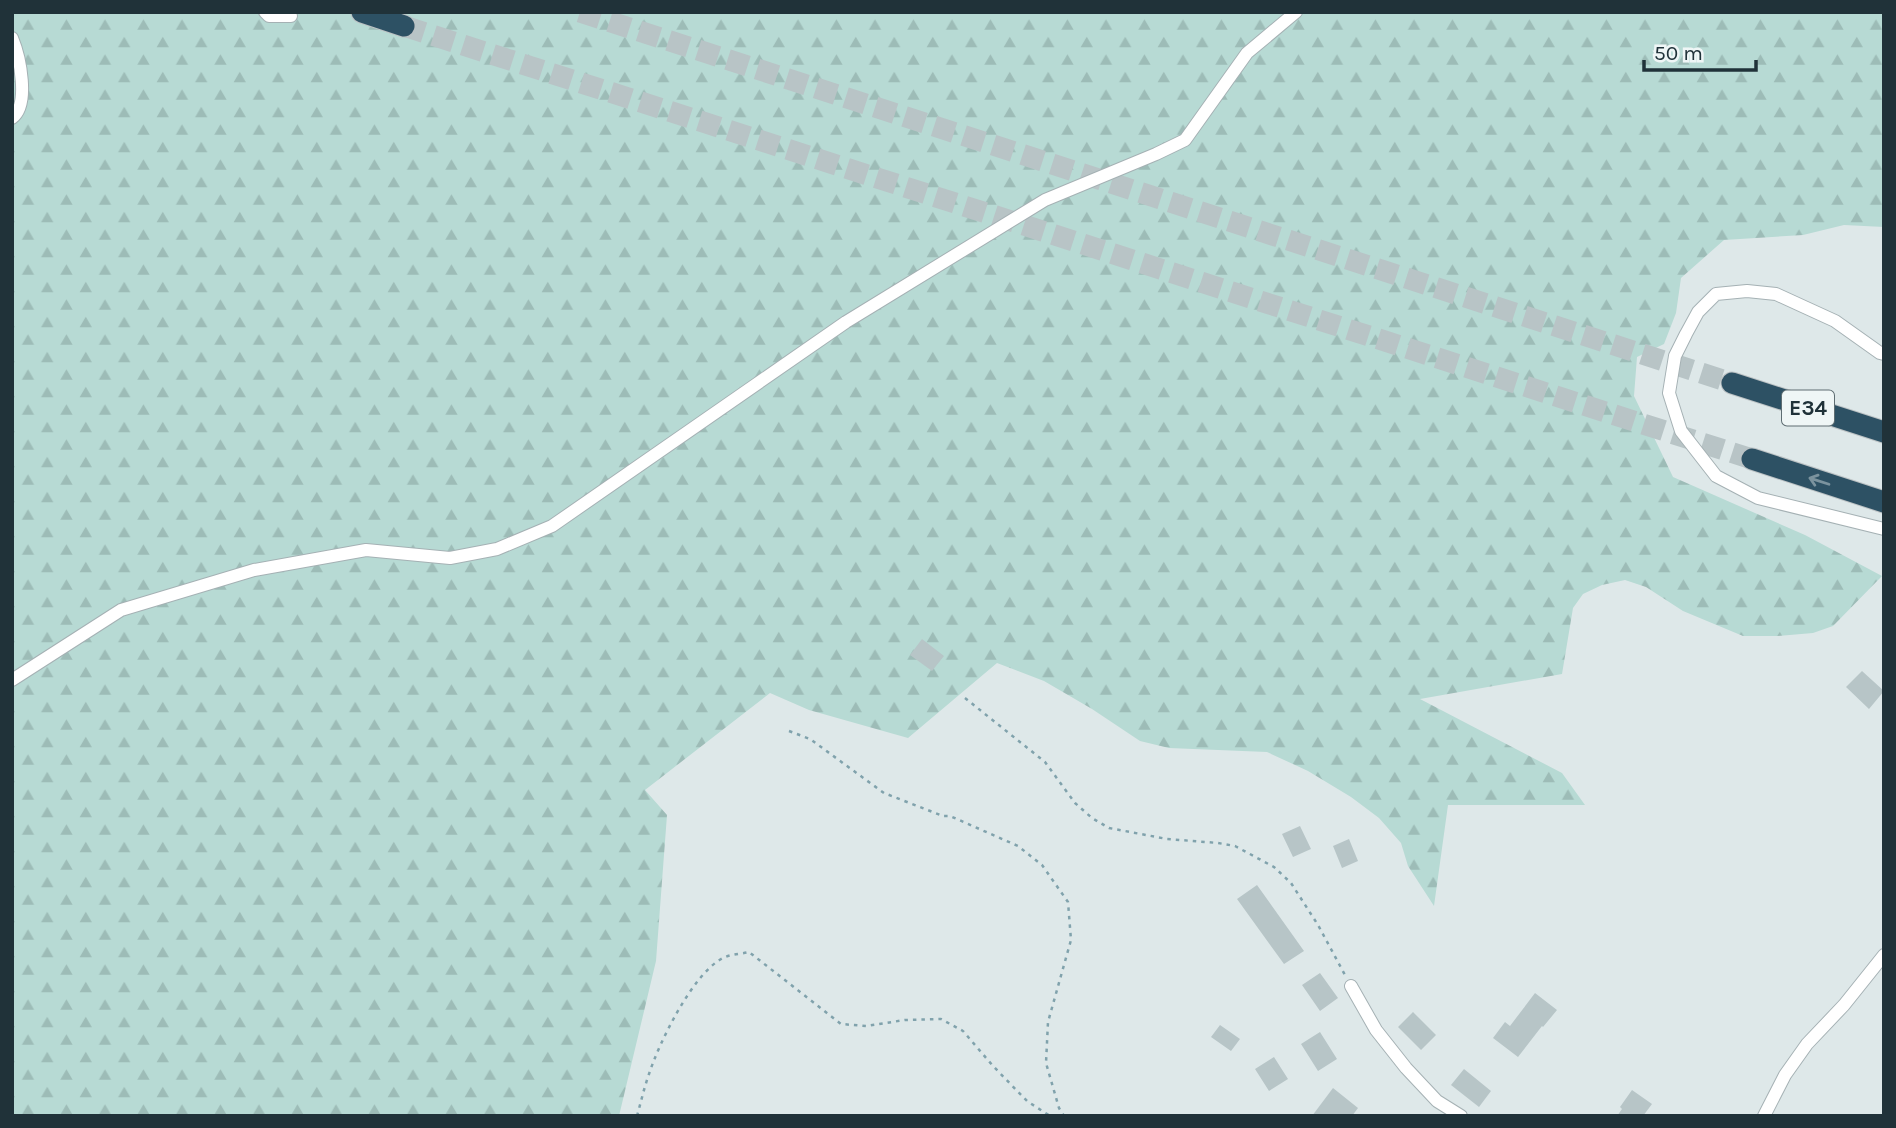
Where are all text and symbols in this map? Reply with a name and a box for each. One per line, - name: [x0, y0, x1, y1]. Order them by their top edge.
- scale bar: [1644, 28, 1756, 72]
- text: 50 m: [1654, 41, 1703, 65]
- road number: E34: [1782, 390, 1834, 426]
- one-way arrow: [1808, 474, 1830, 486]

